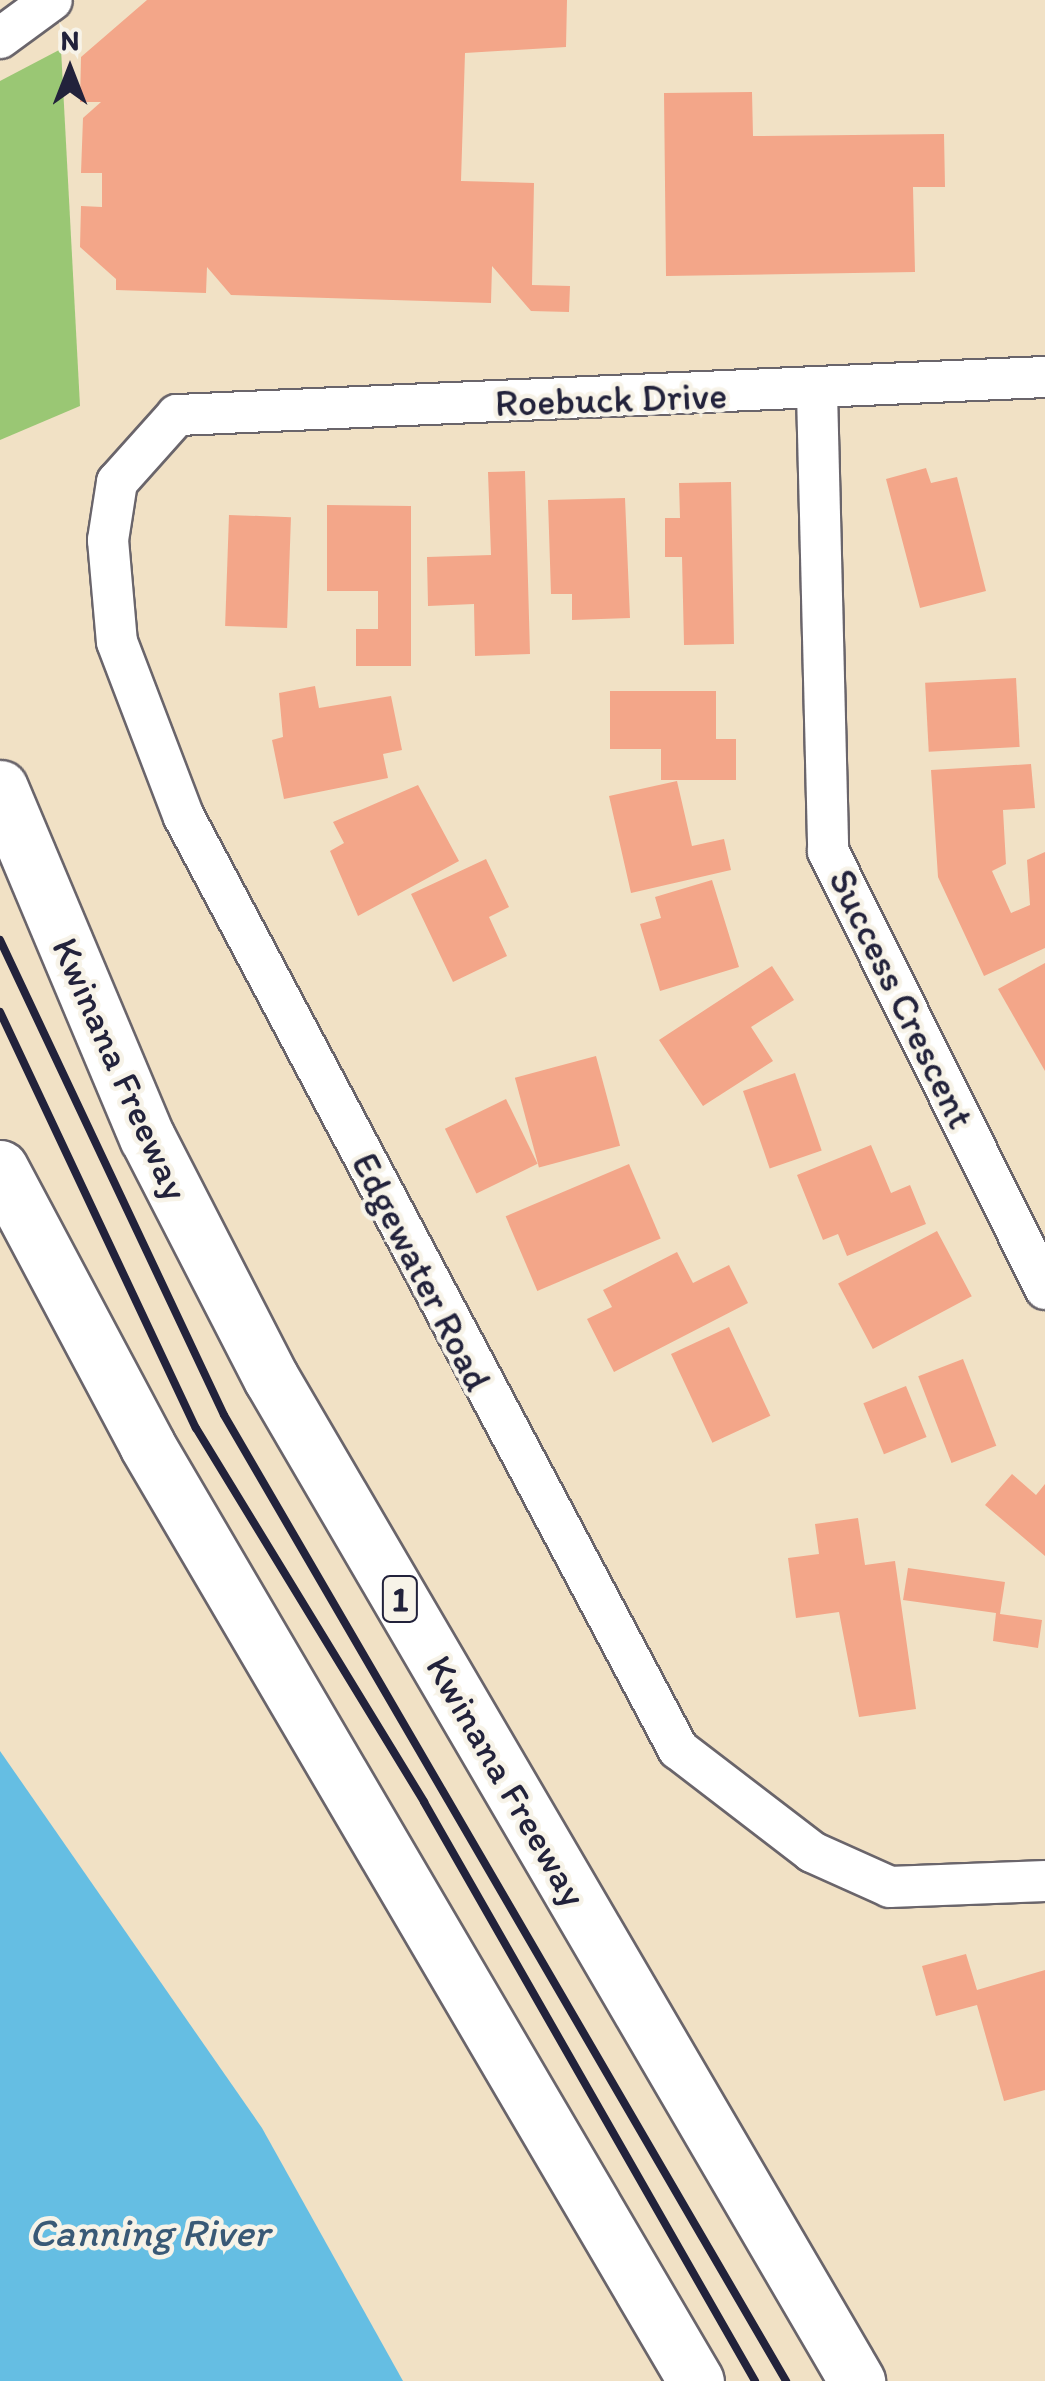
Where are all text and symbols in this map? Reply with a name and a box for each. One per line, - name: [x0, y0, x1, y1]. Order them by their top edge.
- north arrow: [20, 20, 120, 120]
- text: N: [61, 23, 79, 57]
- street label: Roebuck Drive: [494, 373, 728, 427]
- street label: Success Crescent: [818, 861, 984, 1137]
- street label: Kwinana Freeway: [42, 931, 198, 1207]
- street label: Edgewater Road: [341, 1145, 501, 1399]
- road number: 1: [380, 1569, 420, 1629]
- street label: Kwinana Freeway: [416, 1647, 596, 1915]
- water label: Canning River: [29, 2208, 269, 2256]

